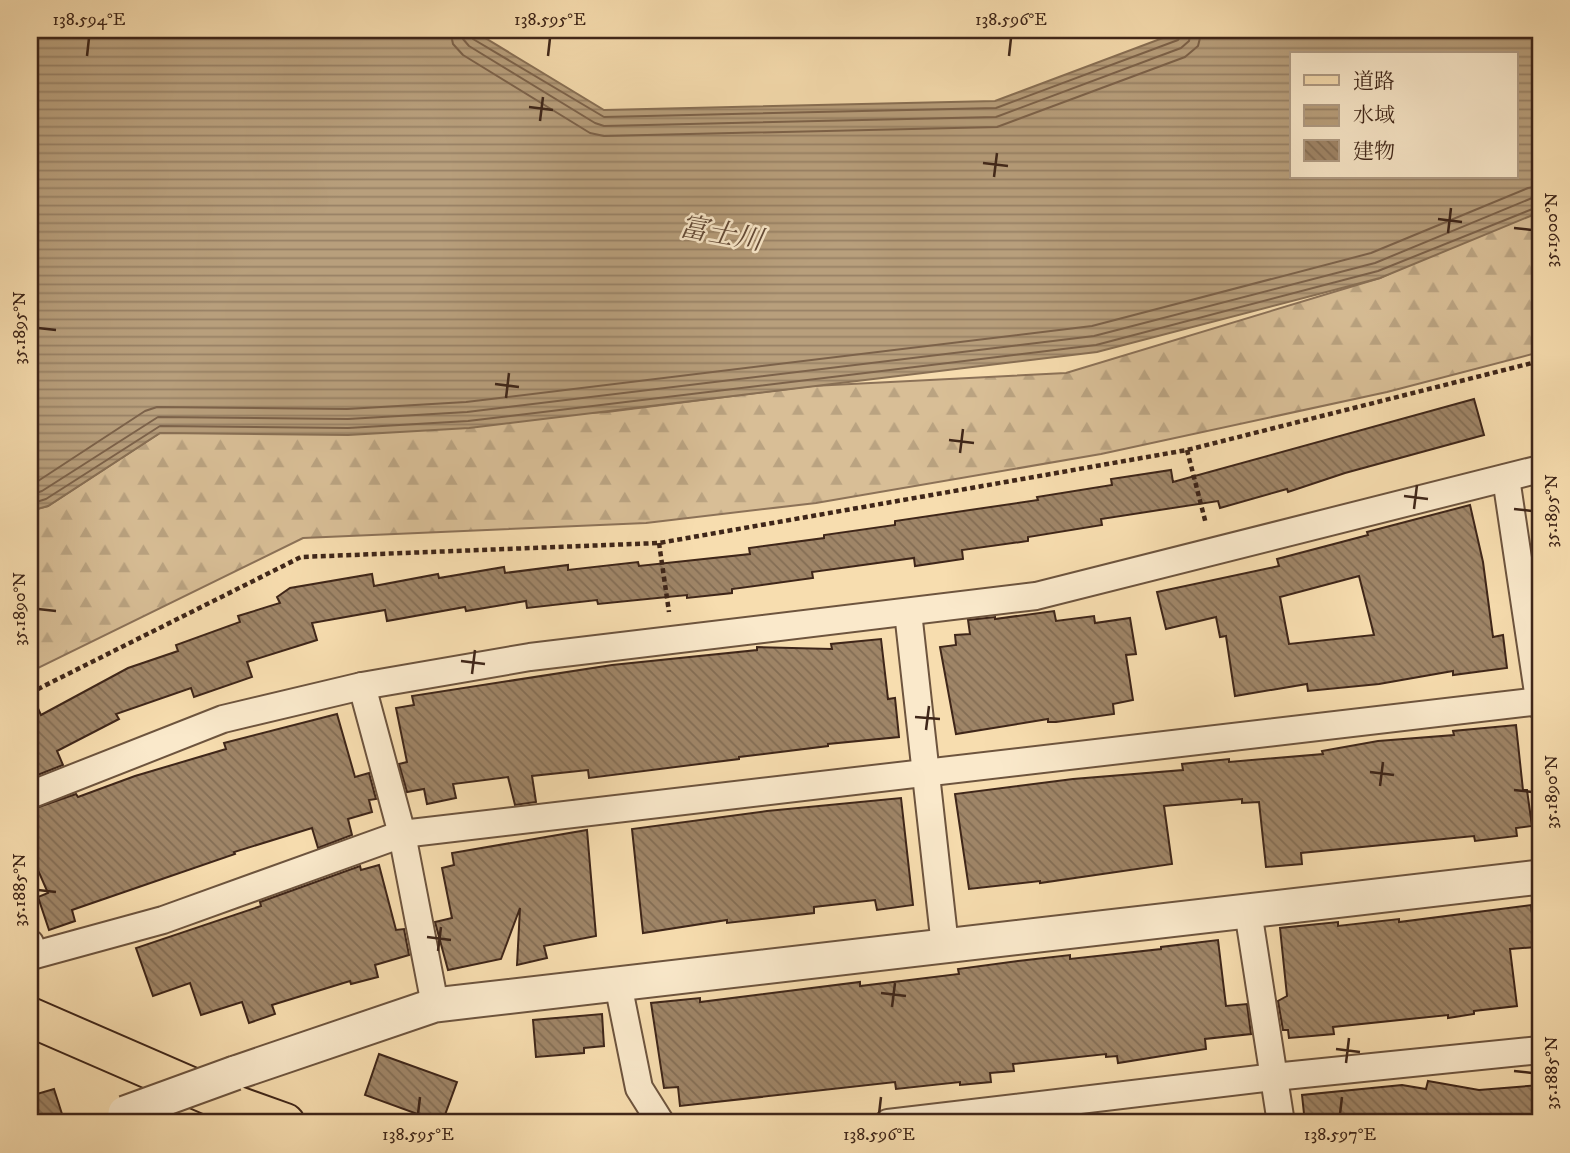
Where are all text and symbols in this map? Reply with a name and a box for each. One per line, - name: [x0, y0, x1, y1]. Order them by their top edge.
- text: 138.594°E: [52, 9, 126, 31]
- text: 138.595°E: [514, 9, 586, 31]
- text: 138.596°E: [975, 9, 1047, 31]
- legend: [1290, 52, 1518, 178]
- text: 道路: [1353, 69, 1395, 95]
- text: 水域: [1353, 103, 1395, 129]
- text: 建物: [1353, 139, 1395, 165]
- text: 35.1900°N: [1541, 192, 1563, 267]
- water label: 富士川: [677, 209, 768, 259]
- text: 35.1895°N: [9, 291, 31, 365]
- text: 35.1895°N: [1541, 474, 1563, 548]
- text: 35.1890°N: [9, 572, 31, 646]
- text: 35.1890°N: [1541, 755, 1563, 829]
- text: 35.1885°N: [9, 853, 31, 927]
- text: 35.1885°N: [1541, 1036, 1563, 1110]
- text: 138.595°E: [382, 1124, 454, 1146]
- text: 138.596°E: [843, 1124, 915, 1146]
- text: 138.597°E: [1304, 1124, 1376, 1146]

